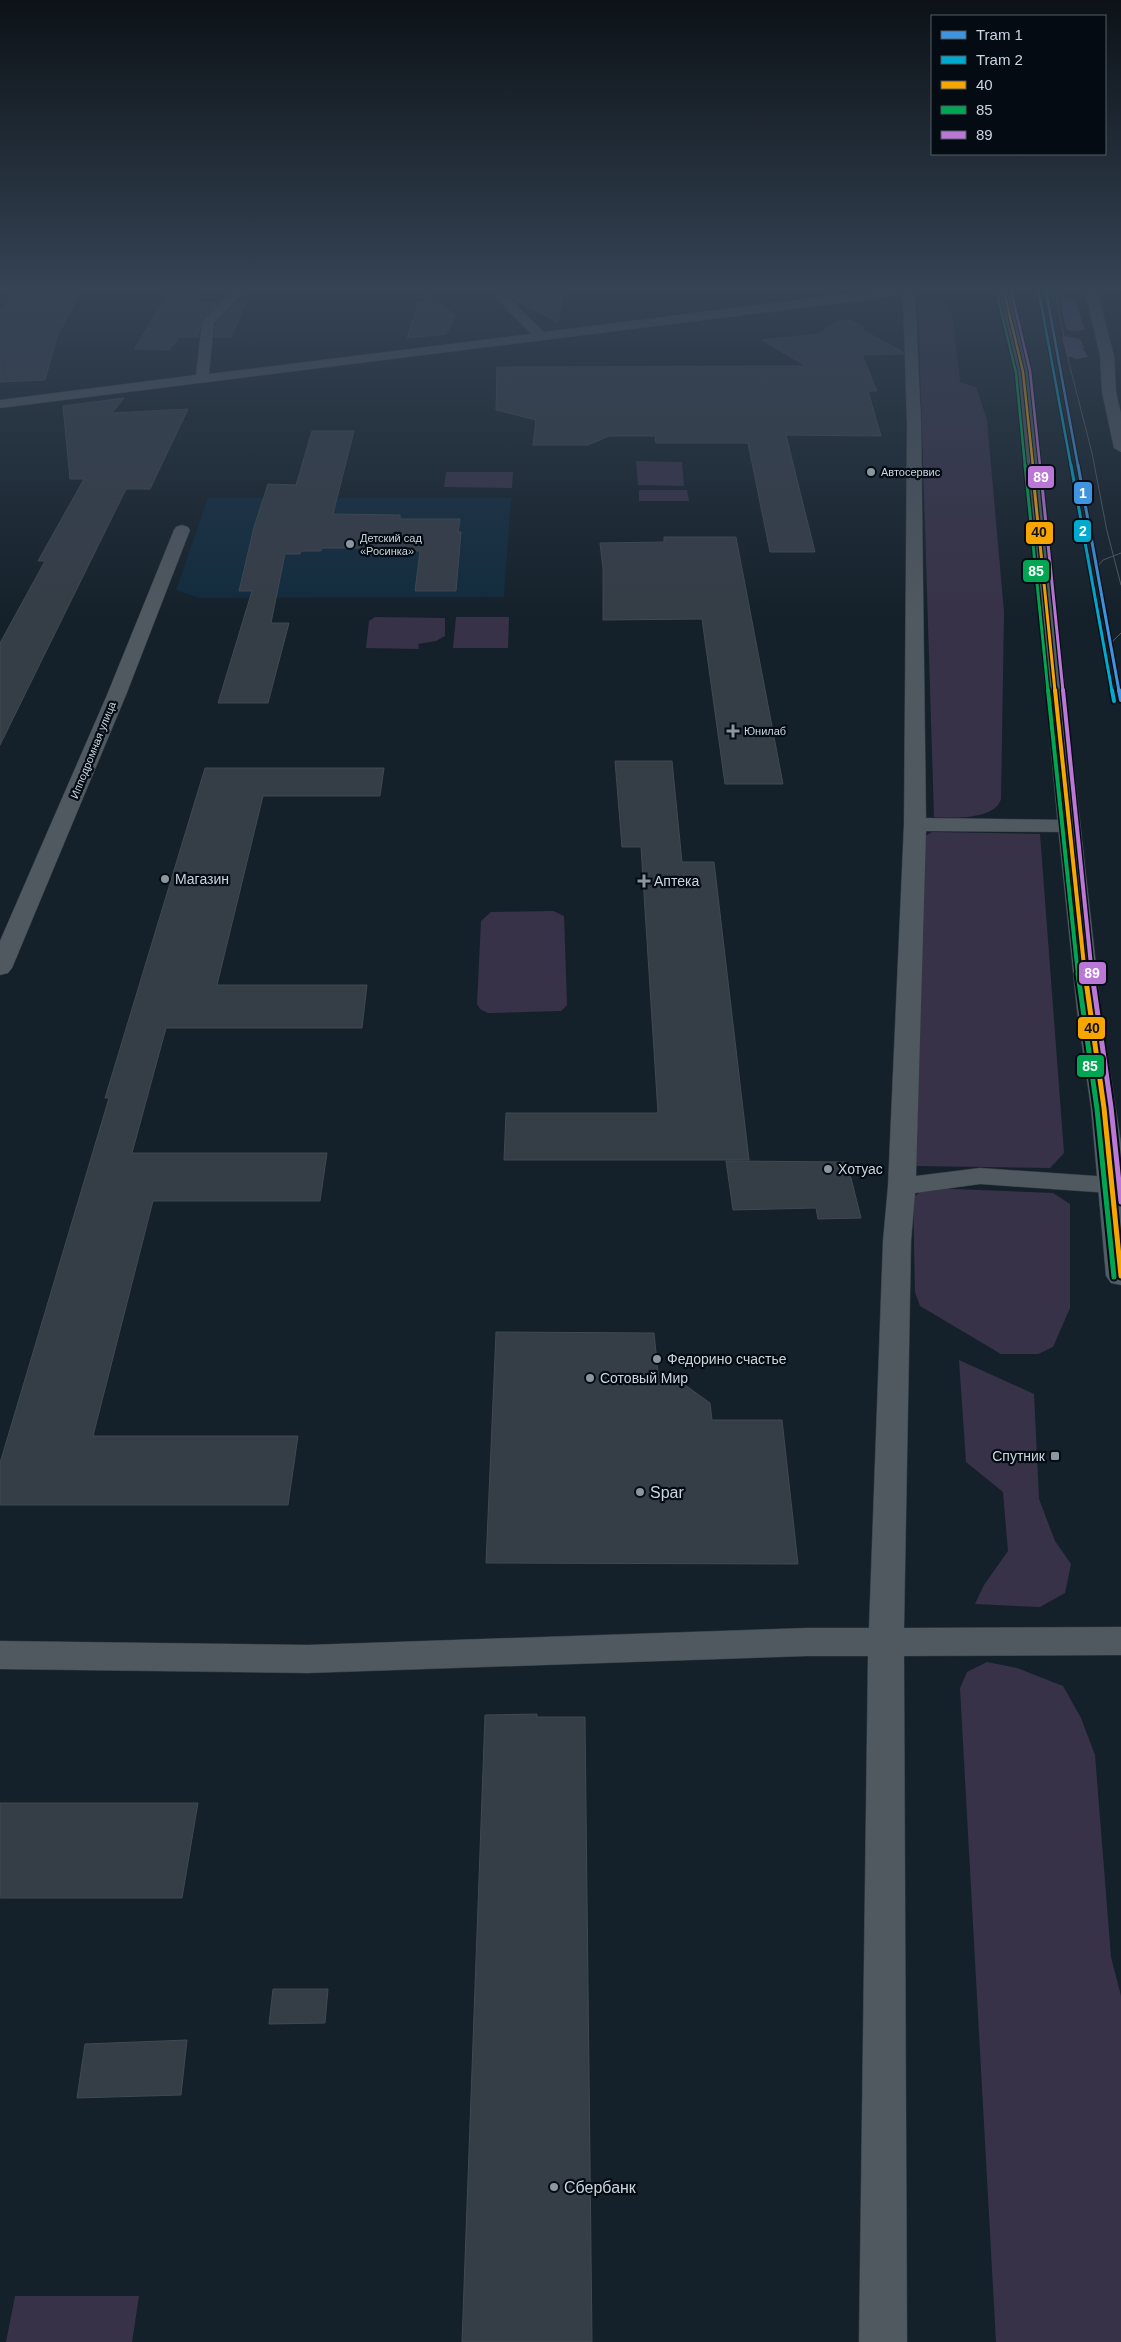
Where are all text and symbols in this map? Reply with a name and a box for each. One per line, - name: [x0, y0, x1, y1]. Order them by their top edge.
- legend: [931, 15, 1106, 155]
- text: Tram 1: [976, 26, 1023, 43]
- text: Tram 2: [976, 51, 1023, 68]
- text: 40: [976, 76, 993, 93]
- text: 85: [976, 101, 993, 118]
- text: 89: [976, 126, 993, 143]
- line badge: 89: [1027, 465, 1055, 489]
- marker: Автосервис: [865, 466, 877, 478]
- place label: Автосервис: [881, 466, 941, 478]
- text: 89: [1033, 469, 1049, 485]
- line badge: 1: [1073, 481, 1093, 505]
- text: 1: [1079, 485, 1087, 501]
- line badge: 2: [1073, 519, 1092, 543]
- line badge: 40: [1025, 521, 1054, 545]
- text: 2: [1079, 523, 1087, 539]
- text: 40: [1031, 524, 1047, 540]
- place label: Детский сад «Росинка»: [360, 532, 422, 557]
- marker: Детский сад «Росинка»: [344, 538, 356, 550]
- line badge: 85: [1022, 559, 1050, 583]
- text: 85: [1028, 563, 1044, 579]
- street label: Ипподромная улица: [68, 699, 118, 800]
- marker: Юнилаб: [726, 724, 740, 738]
- place label: Юнилаб: [744, 725, 786, 737]
- place label: Магазин: [175, 871, 229, 887]
- marker: Магазин: [159, 873, 171, 885]
- place label: Аптека: [654, 873, 699, 889]
- marker: Аптека: [638, 875, 650, 887]
- line badge: 89: [1078, 961, 1107, 985]
- text: 89: [1084, 965, 1100, 981]
- line badge: 40: [1077, 1016, 1106, 1040]
- text: 40: [1084, 1020, 1100, 1036]
- line badge: 85: [1076, 1054, 1105, 1078]
- text: 85: [1082, 1058, 1098, 1074]
- place label: Хотуас: [838, 1161, 883, 1177]
- marker: Хотуас: [822, 1163, 834, 1175]
- place label: Федорино счастье: [667, 1351, 787, 1367]
- marker: Федорино счастье: [651, 1353, 663, 1365]
- place label: Сотовый Мир: [600, 1370, 688, 1386]
- marker: Сотовый Мир: [584, 1372, 596, 1384]
- place label: Спутник: [992, 1448, 1046, 1464]
- marker: Спутник: [1049, 1450, 1061, 1462]
- place label: Spar: [650, 1484, 684, 1501]
- marker: Spar: [634, 1486, 646, 1498]
- place label: Сбербанк: [564, 2179, 637, 2196]
- marker: Сбербанк: [548, 2181, 560, 2193]

